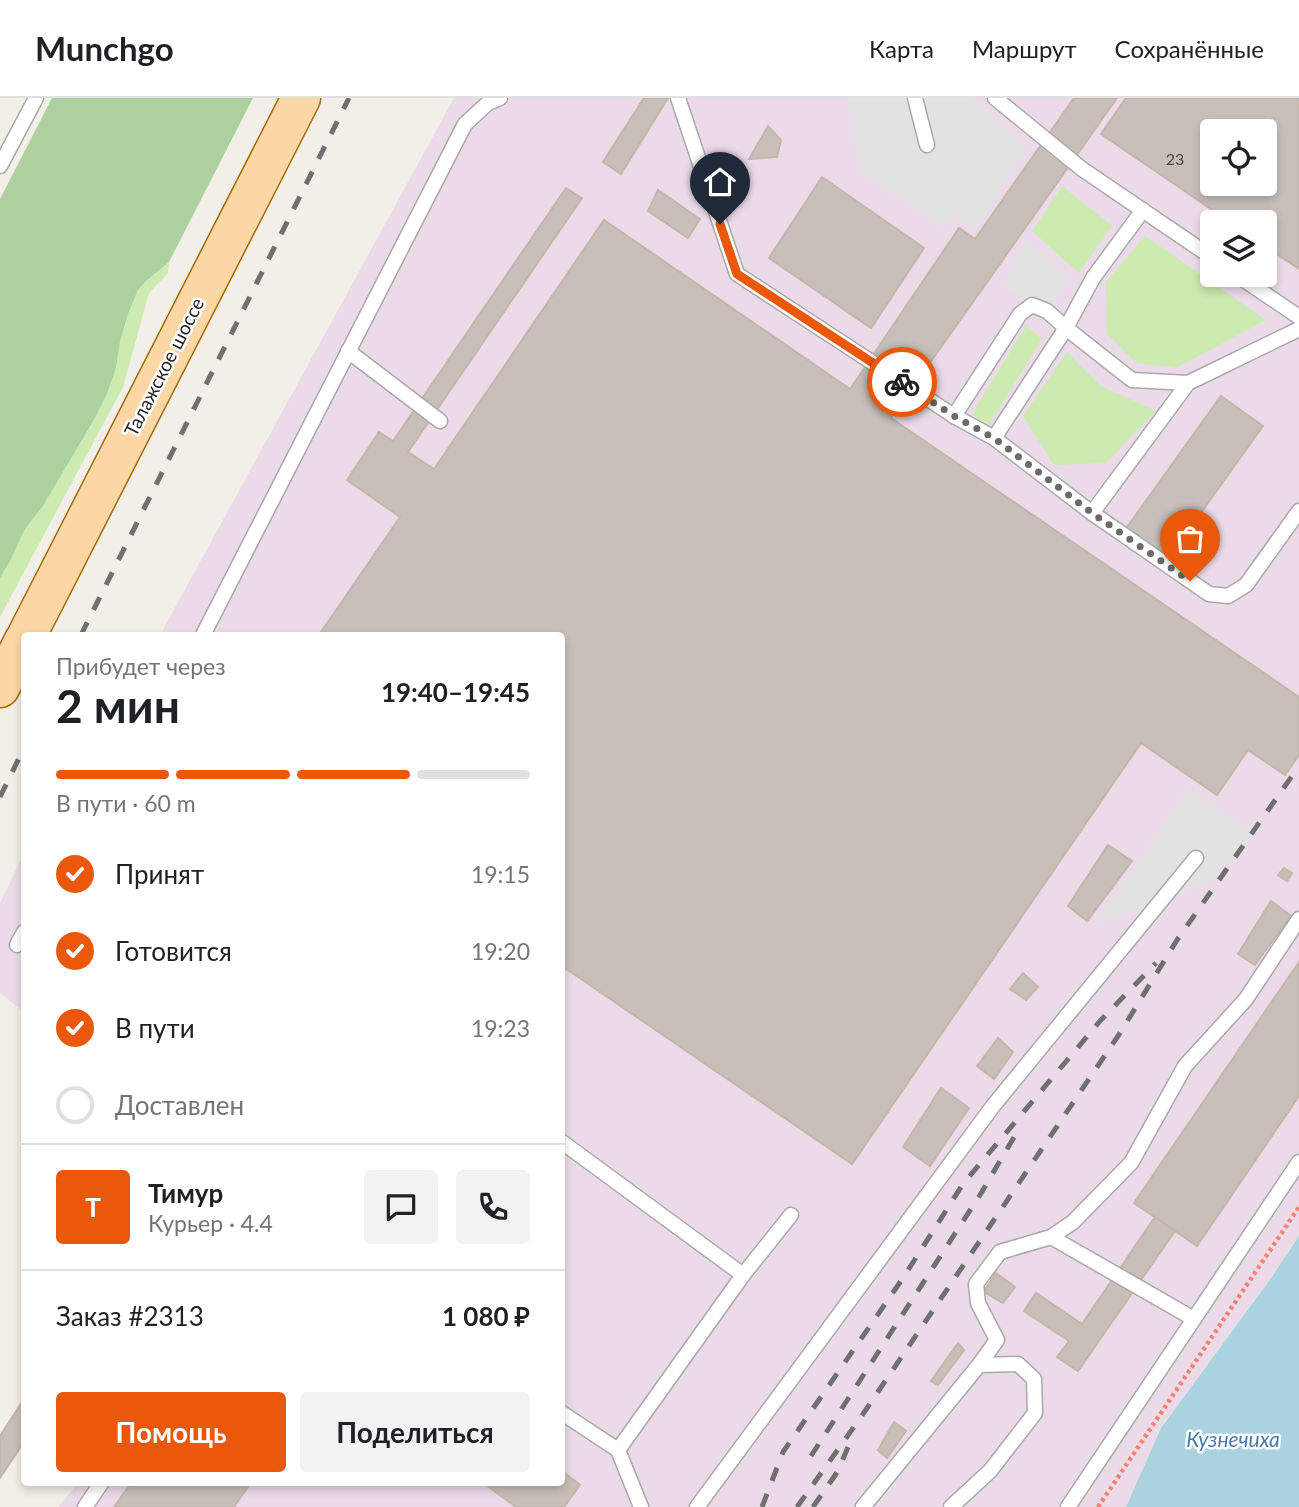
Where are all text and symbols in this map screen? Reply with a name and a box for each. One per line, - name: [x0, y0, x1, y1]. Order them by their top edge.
- text: Munchgo: [35, 28, 174, 68]
- text: Карта: [869, 34, 934, 63]
- text: Маршрут: [972, 34, 1077, 63]
- text: Сохранённые: [1115, 34, 1264, 63]
- map controls: [1200, 119, 1277, 287]
- button: locate: [1200, 119, 1277, 196]
- house number: 23: [1166, 149, 1184, 168]
- pin: [690, 152, 750, 224]
- icon: home: [701, 163, 739, 201]
- button: layers: [1200, 210, 1277, 287]
- street label: Талажское шоссе: [119, 294, 208, 440]
- courier: [867, 347, 937, 417]
- icon: bike: [883, 363, 921, 401]
- pin: [1160, 509, 1220, 581]
- icon: bag: [1171, 520, 1209, 558]
- text: Прибудет через: [56, 652, 226, 680]
- text: 19:40–19:45: [381, 676, 530, 708]
- text: 2 мин: [56, 678, 180, 733]
- text: В пути · 60 m: [56, 789, 196, 817]
- icon: check: [56, 855, 94, 893]
- text: Принят: [115, 858, 204, 890]
- text: 19:15: [471, 860, 530, 888]
- icon: check: [56, 932, 94, 970]
- text: Готовится: [115, 935, 232, 967]
- text: 19:20: [471, 937, 530, 965]
- icon: check: [56, 1009, 94, 1047]
- text: В пути: [115, 1012, 195, 1044]
- text: 19:23: [471, 1014, 530, 1042]
- text: Доставлен: [115, 1089, 244, 1121]
- button: chat: [364, 1170, 438, 1244]
- button: phone: [456, 1170, 530, 1244]
- text: Тимур: [148, 1177, 223, 1209]
- text: Т: [85, 1191, 101, 1223]
- text: Курьер · 4.4: [148, 1209, 273, 1237]
- text: Заказ #2313: [56, 1300, 204, 1332]
- text: 1 080 ₽: [442, 1300, 530, 1332]
- button: Помощь: [56, 1392, 286, 1472]
- button: Поделиться: [300, 1392, 530, 1472]
- water label: Кузнечиха: [1186, 1426, 1280, 1451]

